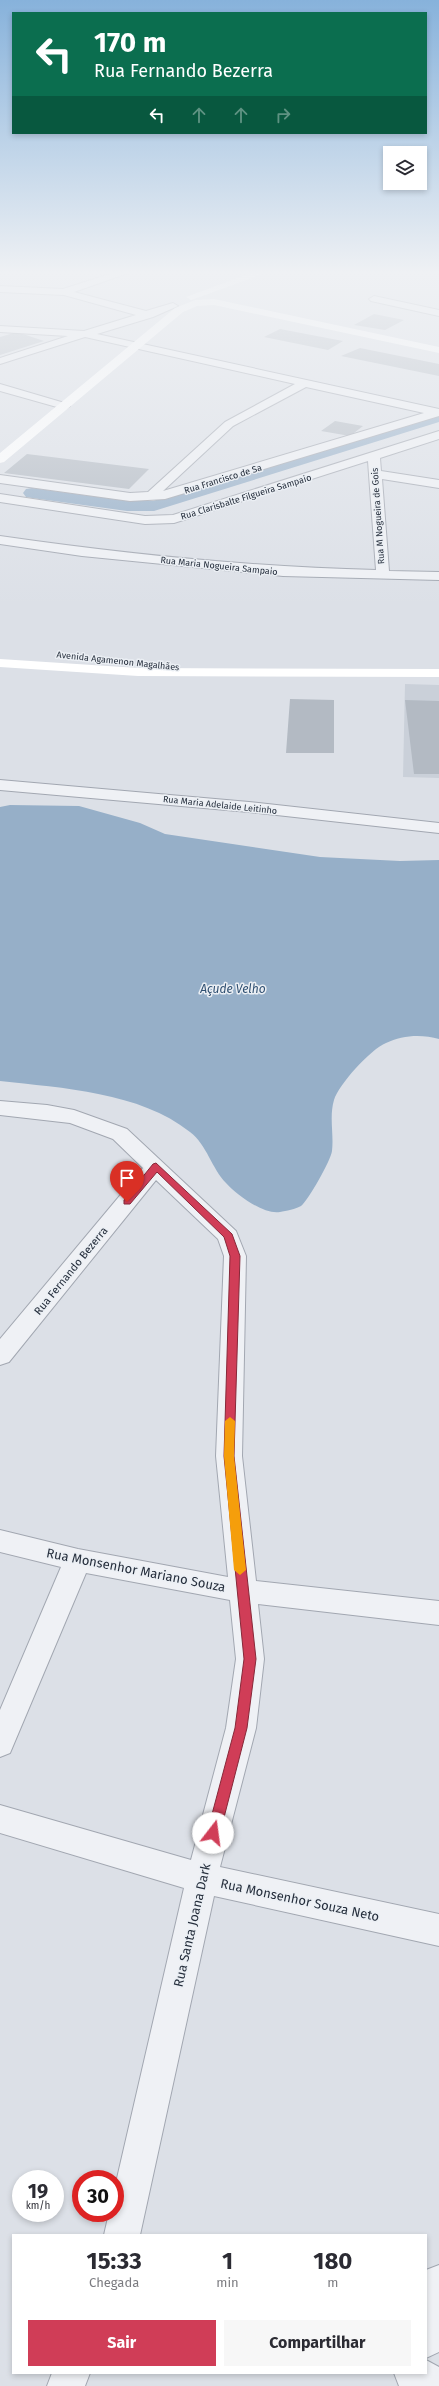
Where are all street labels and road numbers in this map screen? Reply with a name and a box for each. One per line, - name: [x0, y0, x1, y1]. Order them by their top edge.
- street label: Rua Francisco de Sa: [183, 462, 263, 496]
- street label: Rua M Nogueira de Gois: [370, 467, 386, 565]
- street label: Rua Clarisbalte Filgueira Sampaio: [179, 472, 313, 522]
- street label: Rua Maria Nogueira Sampaio: [160, 555, 278, 577]
- street label: Avenida Agamenon Magalhães: [56, 650, 180, 672]
- street label: Rua Maria Adelaide Leitinho: [162, 794, 278, 816]
- street label: Rua Fernando Bezerra: [32, 1224, 110, 1318]
- street label: Rua Monsenhor Mariano Souza: [45, 1545, 227, 1595]
- street label: Rua Santa Joana Dark: [170, 1861, 214, 1988]
- street label: Rua Monsenhor Souza Neto: [219, 1876, 381, 1924]

